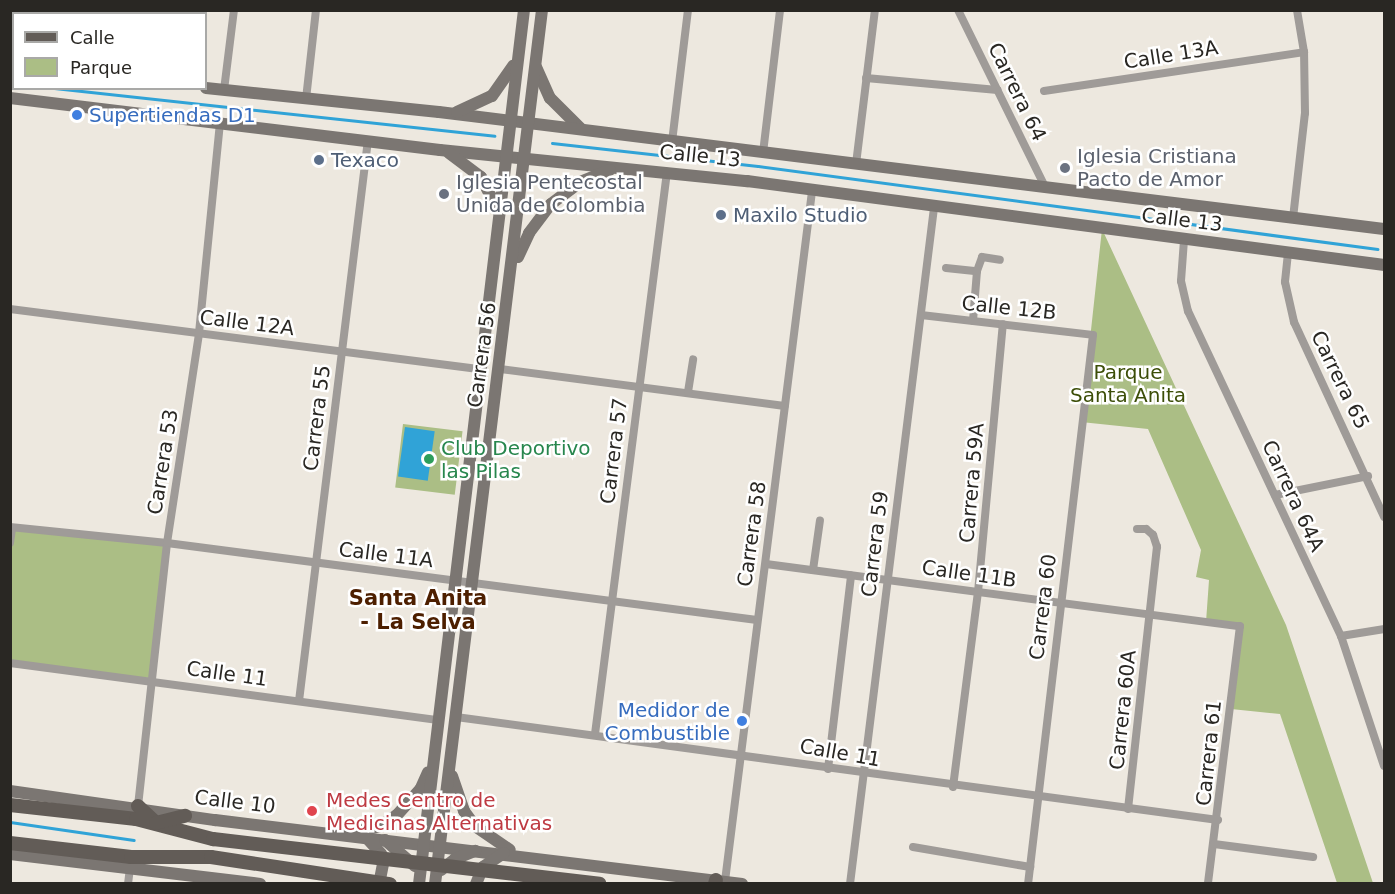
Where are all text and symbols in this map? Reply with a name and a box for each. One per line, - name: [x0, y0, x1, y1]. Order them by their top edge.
- legend: [12, 12, 207, 90]
- text: Calle: [70, 27, 115, 48]
- street label: Calle 13A: [1122, 36, 1220, 74]
- street label: Carrera 64: [983, 39, 1051, 145]
- text: Parque: [70, 57, 132, 78]
- place label: Supertiendas D1: [89, 103, 256, 127]
- marker: Supertiendas D1: [70, 108, 84, 122]
- street label: Calle 13: [658, 140, 742, 172]
- place label: Iglesia Cristiana Pacto de Amor: [1077, 144, 1237, 191]
- place label: Texaco: [331, 148, 399, 172]
- marker: Texaco: [312, 153, 326, 167]
- marker: Iglesia Cristiana Pacto de Amor: [1058, 161, 1072, 175]
- place label: Iglesia Pentecostal Unida de Colombia: [456, 170, 646, 217]
- marker: Iglesia Pentecostal Unida de Colombia: [437, 187, 451, 201]
- place label: Maxilo Studio: [733, 203, 868, 227]
- street label: Calle 13: [1140, 203, 1224, 237]
- marker: Maxilo Studio: [714, 208, 728, 222]
- street label: Calle 12B: [960, 291, 1058, 325]
- street label: Carrera 56: [463, 301, 501, 409]
- street label: Calle 12A: [198, 305, 296, 341]
- street label: Carrera 65: [1306, 327, 1374, 433]
- park label: Parque Santa Anita: [1070, 361, 1186, 408]
- street label: Carrera 55: [299, 364, 335, 472]
- street label: Carrera 57: [596, 397, 632, 505]
- street label: Carrera 53: [143, 408, 183, 516]
- street label: Carrera 59A: [955, 422, 989, 544]
- place label: Club Deportivo las Pilas: [441, 436, 591, 483]
- street label: Carrera 64A: [1257, 436, 1329, 556]
- marker: Club Deportivo las Pilas: [422, 452, 436, 466]
- street label: Carrera 58: [733, 480, 771, 588]
- street label: Carrera 59: [857, 490, 893, 598]
- street label: Calle 11A: [337, 537, 435, 573]
- street label: Carrera 60: [1025, 553, 1061, 661]
- street label: Calle 11B: [920, 555, 1018, 593]
- district label: Santa Anita - La Selva: [349, 585, 487, 635]
- street label: Carrera 60A: [1105, 649, 1141, 771]
- street label: Calle 11: [185, 656, 269, 692]
- place label: Medidor de Combustible: [605, 698, 730, 745]
- street label: Carrera 61: [1192, 699, 1226, 807]
- marker: Medidor de Combustible: [735, 714, 749, 728]
- street label: Calle 11: [798, 734, 882, 772]
- street label: Calle 10: [193, 785, 277, 819]
- place label: Medes Centro de Medicinas Alternativas: [326, 788, 552, 835]
- marker: Medes Centro de Medicinas Alternativas: [303, 802, 321, 820]

